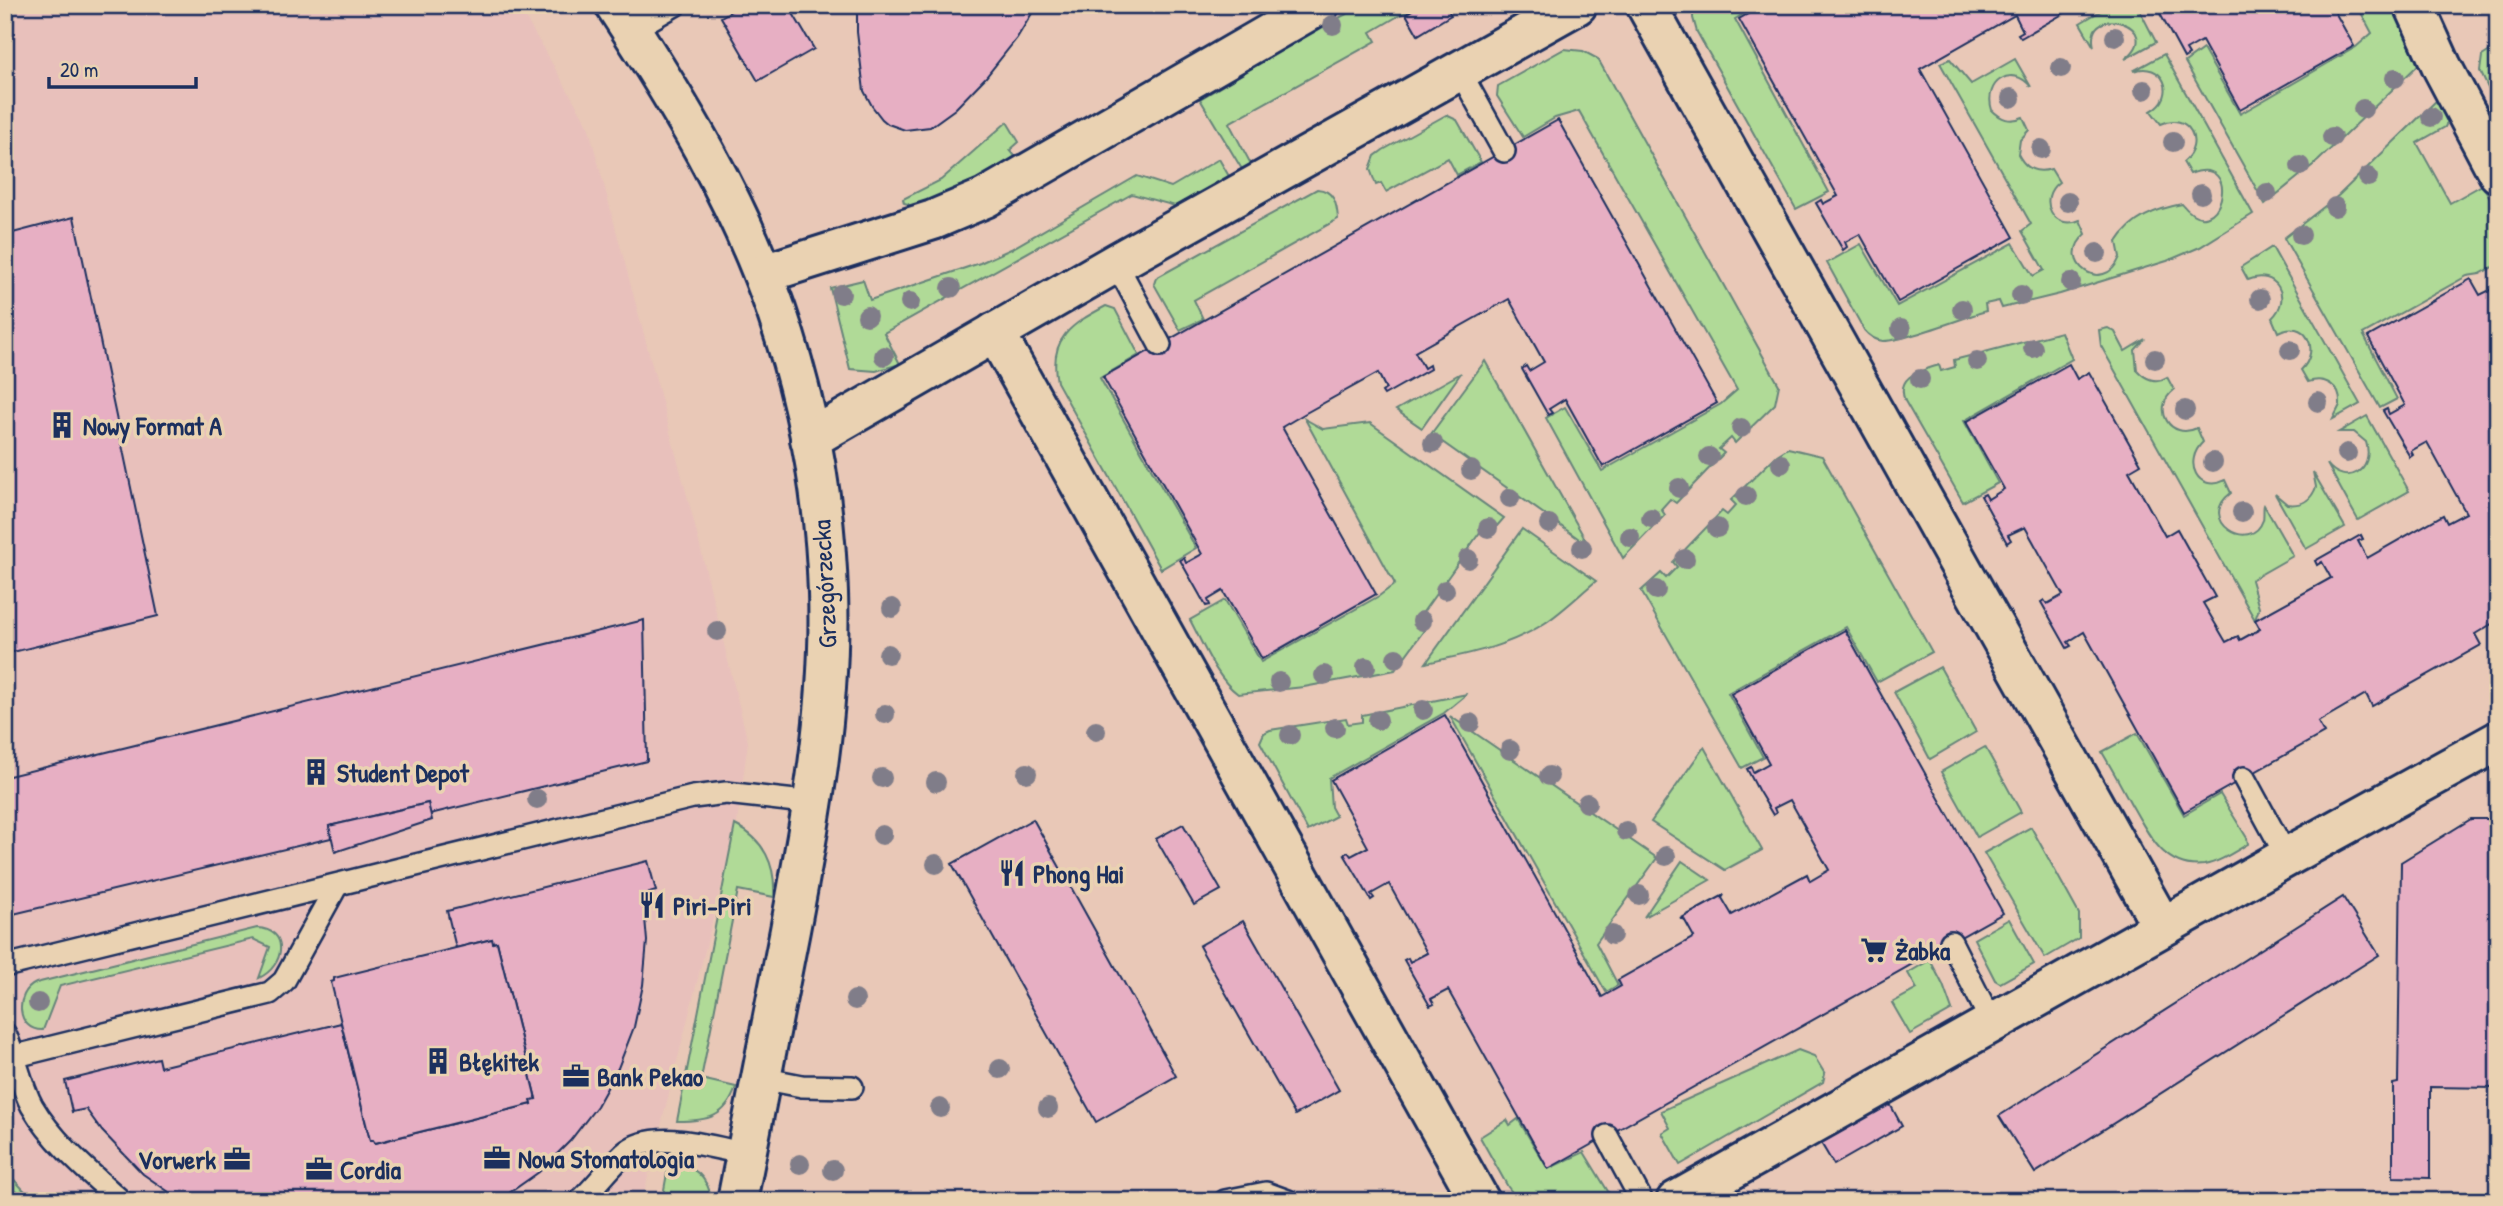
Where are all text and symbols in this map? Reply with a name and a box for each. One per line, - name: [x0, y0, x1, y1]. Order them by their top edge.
- scale bar: [49, 46, 196, 90]
- text: 20 m: [60, 55, 98, 84]
- place label: Nowy Format A: [83, 408, 222, 444]
- building icon: Nowy Format A: [47, 410, 77, 440]
- street label: Grzegórzecka: [803, 519, 845, 649]
- place label: Student Depot: [337, 755, 470, 791]
- building icon: Student Depot: [301, 757, 331, 787]
- place label: Phong Hai: [1033, 856, 1124, 892]
- restaurant icon: Phong Hai: [997, 858, 1027, 888]
- place label: Piri-Piri: [673, 888, 752, 923]
- restaurant icon: Piri-Piri: [637, 890, 667, 920]
- place label: Żabka: [1895, 933, 1951, 968]
- supermarket icon: Żabka: [1859, 935, 1889, 965]
- place label: Błękitek: [459, 1044, 539, 1079]
- building icon: Błękitek: [423, 1046, 453, 1076]
- place label: Bank Pekao: [597, 1059, 704, 1094]
- office icon: Bank Pekao: [561, 1061, 591, 1091]
- place label: Nowa Stomatologia: [518, 1141, 695, 1177]
- place label: Vorwerk: [138, 1142, 216, 1177]
- office icon: Nowa Stomatologia: [482, 1143, 512, 1173]
- office icon: Vorwerk: [222, 1144, 252, 1174]
- place label: Cordia: [340, 1152, 402, 1187]
- office icon: Cordia: [304, 1154, 334, 1184]

